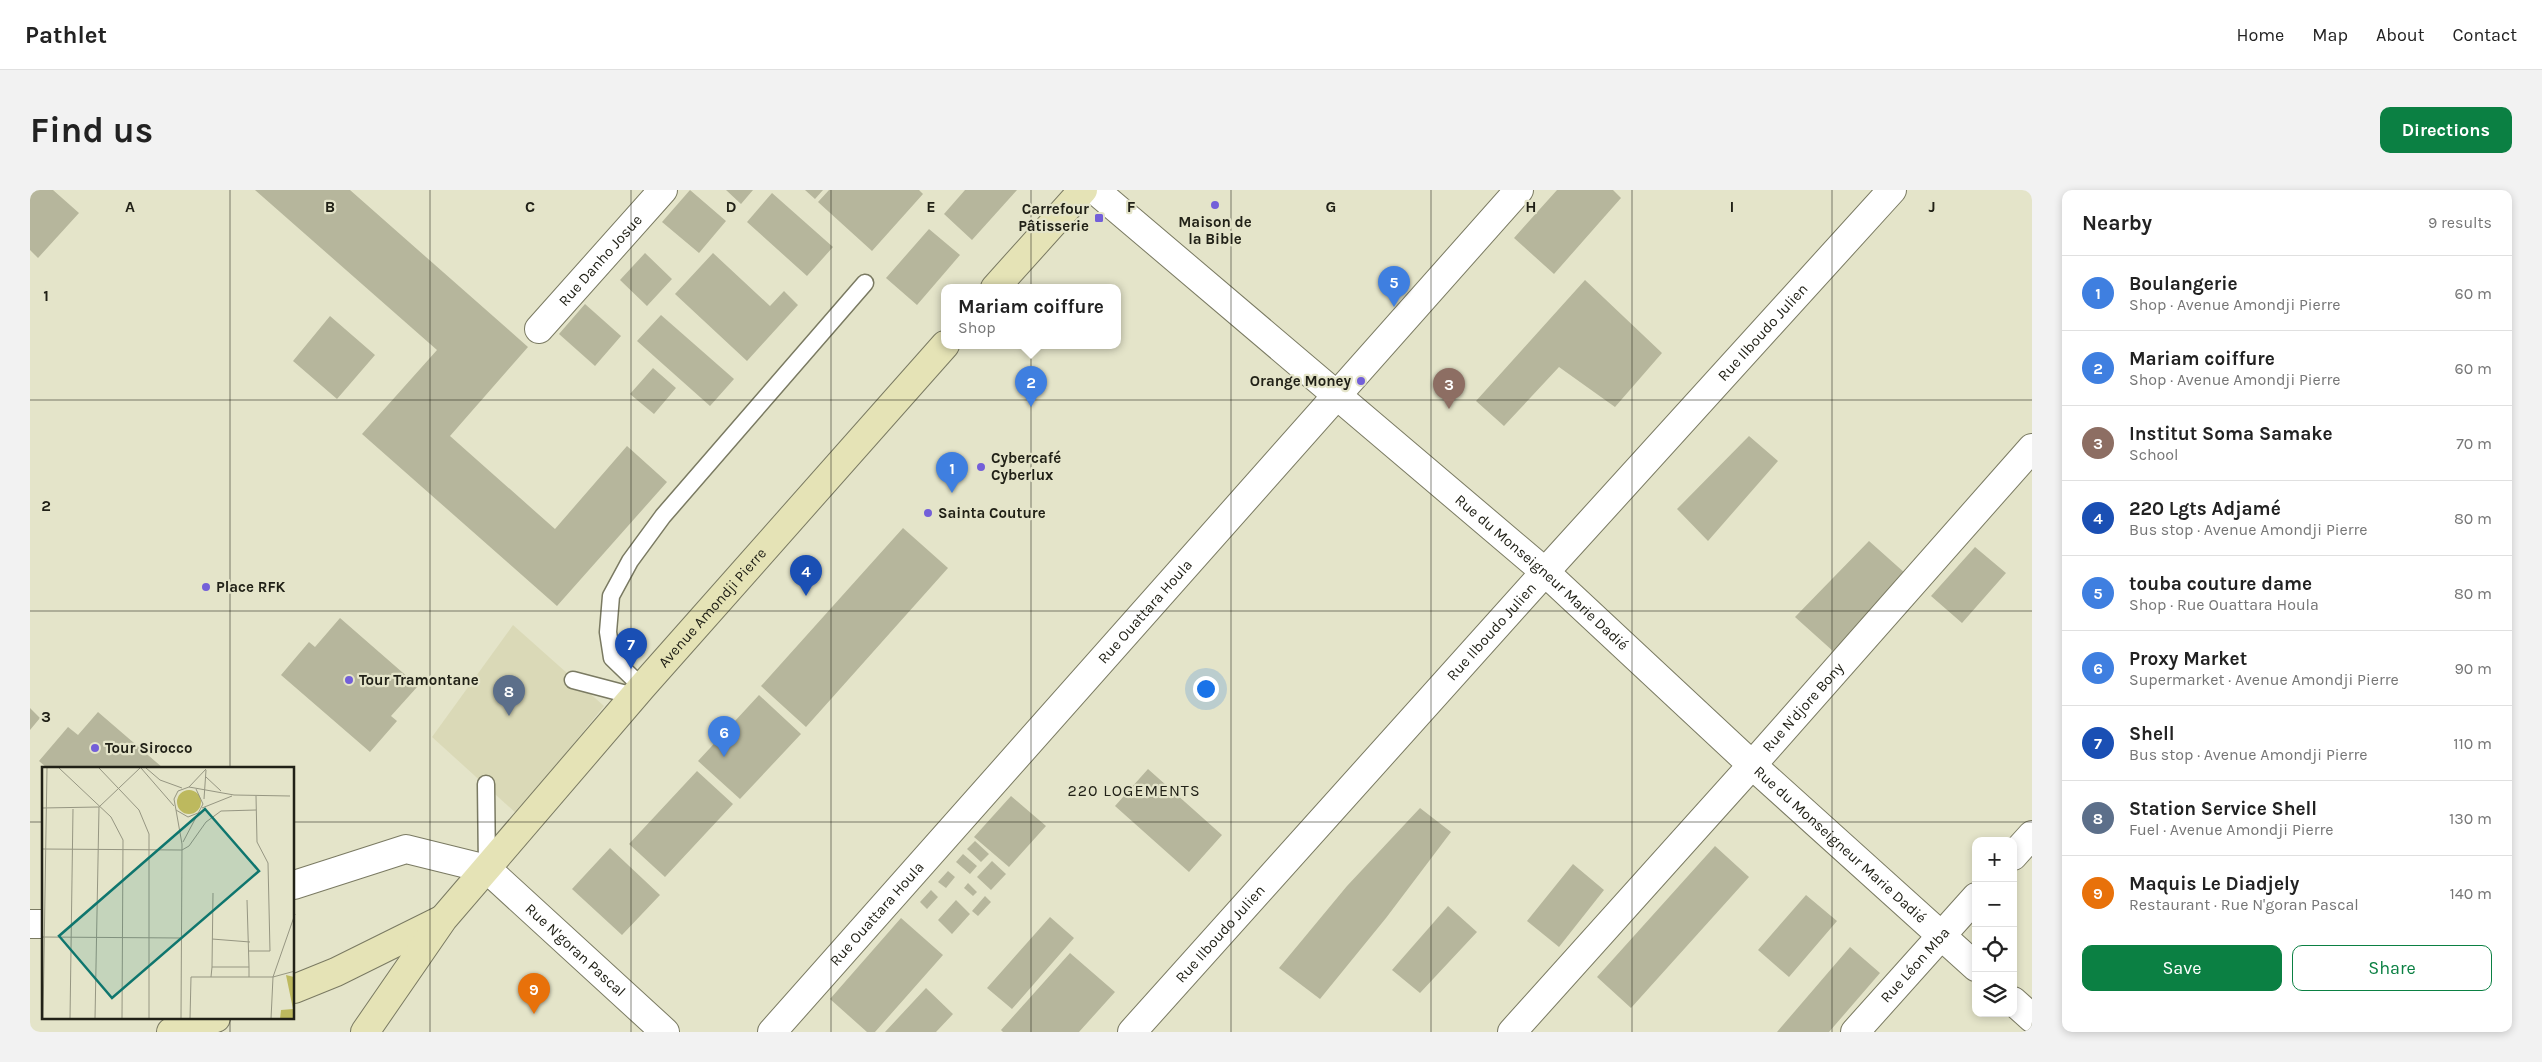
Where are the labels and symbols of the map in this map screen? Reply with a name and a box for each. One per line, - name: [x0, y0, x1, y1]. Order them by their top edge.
- text: A: [125, 197, 135, 216]
- text: B: [325, 197, 335, 216]
- text: C: [525, 197, 535, 216]
- text: D: [726, 197, 737, 216]
- text: E: [926, 197, 936, 216]
- text: F: [1127, 197, 1136, 216]
- text: G: [1326, 197, 1336, 216]
- text: H: [1525, 197, 1537, 216]
- text: I: [1730, 197, 1734, 216]
- text: J: [1928, 197, 1936, 216]
- marker: Maison de la Bible: [1209, 199, 1221, 211]
- place label: Carrefour Pâtisserie: [1018, 200, 1089, 235]
- street label: Rue Danho Josue: [555, 211, 646, 310]
- marker: Carrefour Pâtisserie: [1093, 212, 1105, 224]
- place label: Maison de la Bible: [1178, 213, 1252, 248]
- pin: 5: [1378, 266, 1410, 307]
- street label: Rue Ilboudo Julien: [1714, 280, 1812, 385]
- text: 1: [43, 286, 49, 305]
- pin: 2: [1015, 366, 1047, 407]
- pin: 3: [1433, 368, 1465, 409]
- place label: Orange Money: [1250, 372, 1351, 390]
- marker: Orange Money: [1355, 375, 1367, 387]
- place label: Cybercafé Cyberlux: [991, 449, 1061, 484]
- pin: 1: [936, 452, 968, 493]
- marker: Cybercafé Cyberlux: [975, 461, 987, 473]
- street label: Rue du Monseigneur Marie Dadié: [1451, 491, 1632, 654]
- text: 2: [41, 496, 51, 515]
- place label: Sainta Couture: [938, 504, 1046, 522]
- marker: Sainta Couture: [922, 507, 934, 519]
- street label: Avenue Amondji Pierre: [655, 544, 770, 671]
- pin: 4: [790, 555, 822, 596]
- street label: Rue Ouattara Houla: [1094, 556, 1196, 667]
- place label: Place RFK: [216, 578, 286, 596]
- street label: Rue Ilboudo Julien: [1443, 579, 1540, 684]
- marker: Place RFK: [200, 581, 212, 593]
- pin: 7: [615, 628, 647, 669]
- street label: Rue N'djore Bony: [1759, 659, 1847, 756]
- place label: Tour Tramontane: [359, 671, 479, 689]
- marker: Tour Tramontane: [343, 674, 355, 686]
- pin: 8: [493, 675, 525, 716]
- your location: [1193, 676, 1219, 702]
- text: 3: [41, 707, 51, 726]
- pin: 6: [708, 716, 740, 757]
- place label: Tour Sirocco: [105, 739, 192, 757]
- marker: Tour Sirocco: [89, 742, 101, 754]
- street label: Rue du Monseigneur Marie Dadié: [1750, 762, 1930, 927]
- inset map: [42, 767, 295, 1020]
- district label: 220 LOGEMENTS: [1067, 781, 1201, 800]
- street label: Rue Ouattara Houla: [826, 858, 928, 970]
- street label: Rue Ilboudo Julien: [1172, 881, 1269, 986]
- street label: Rue N'goran Pascal: [522, 900, 629, 1000]
- street label: Rue Léon Mba: [1877, 924, 1953, 1006]
- pin: 9: [518, 973, 550, 1014]

